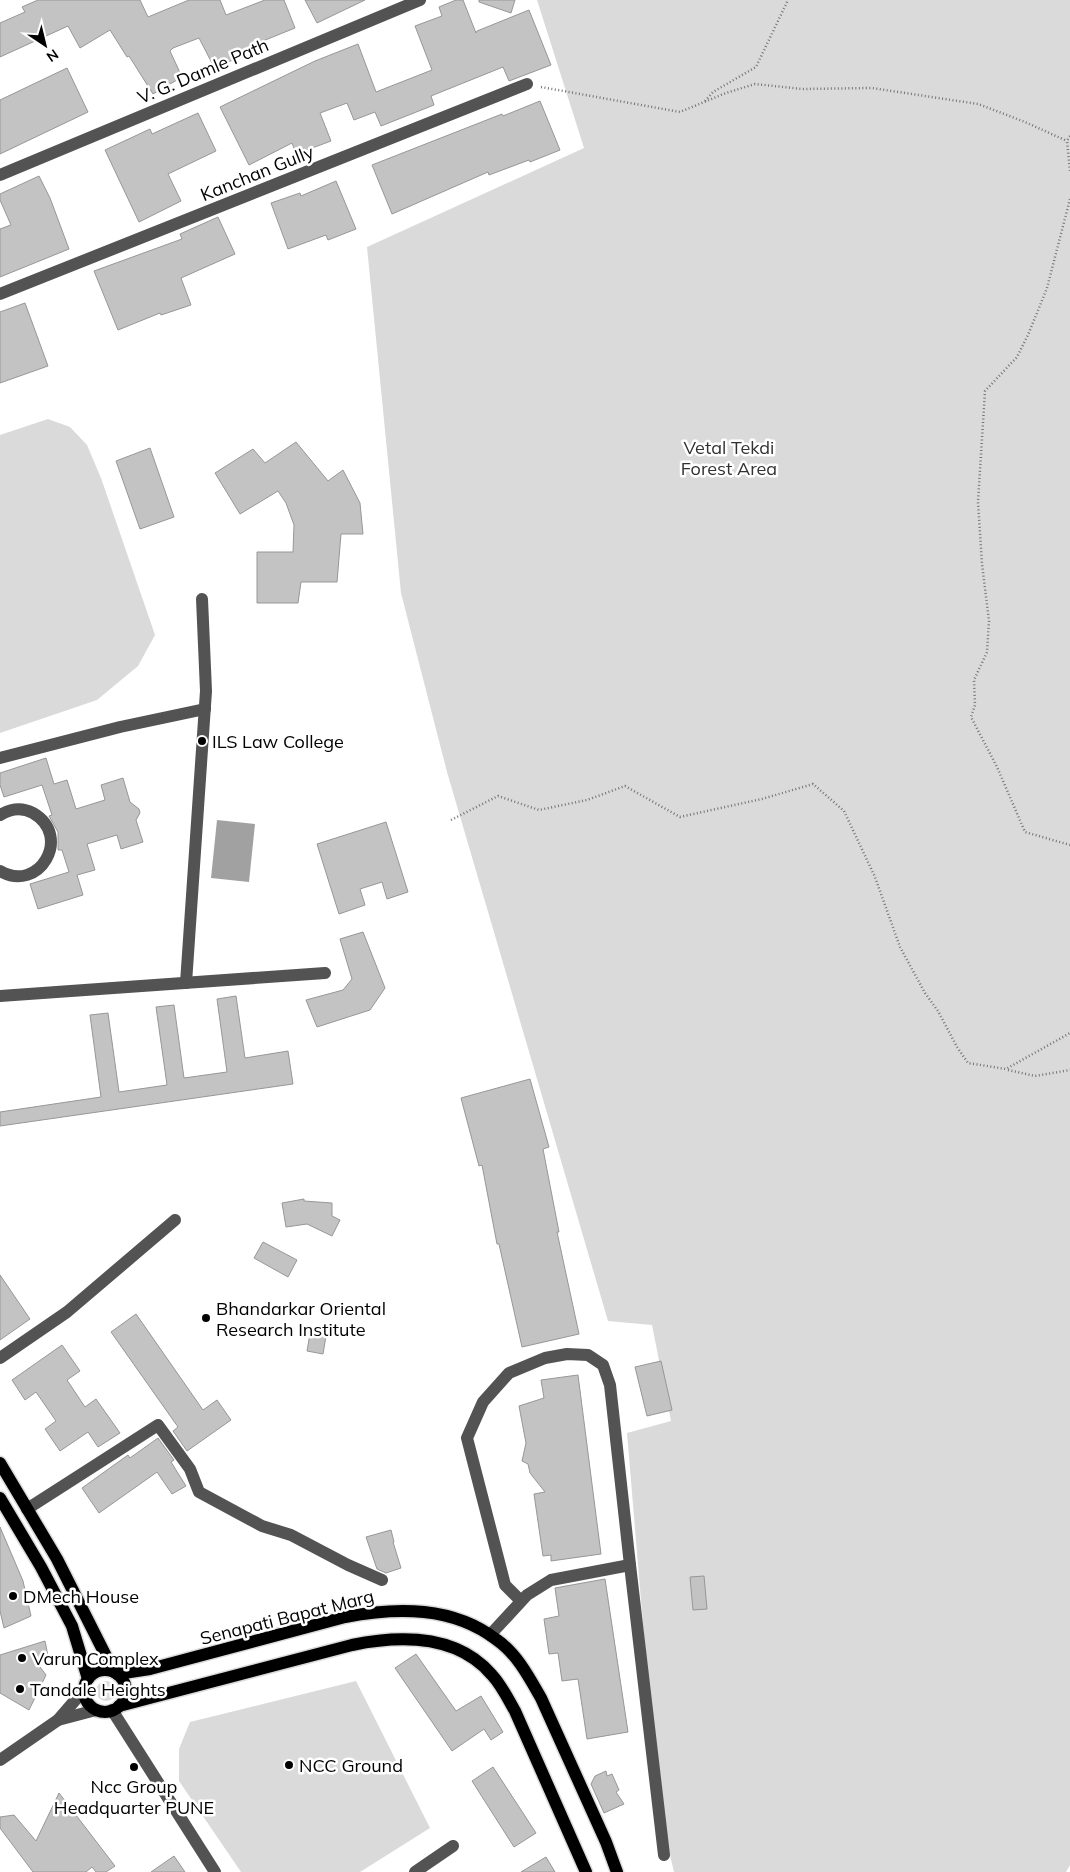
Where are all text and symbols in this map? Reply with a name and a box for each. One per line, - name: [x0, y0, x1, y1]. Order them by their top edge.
- north arrow: [20, 20, 70, 70]
- street label: V. G. Damle Path: [134, 33, 272, 109]
- text: N: [43, 45, 62, 66]
- street label: Kanchan Gully: [197, 140, 317, 206]
- park label: Vetal Tekdi Forest Area: [681, 436, 777, 480]
- place label: ILS Law College: [212, 730, 344, 753]
- marker: ILS Law College: [196, 735, 208, 747]
- place label: Bhandarkar Oriental Research Institute: [216, 1297, 386, 1341]
- marker: Bhandarkar Oriental Research Institute: [200, 1312, 212, 1324]
- street label: Senapati Bapat Marg: [198, 1584, 376, 1650]
- place label: DMech House: [23, 1585, 139, 1608]
- marker: DMech House: [7, 1590, 19, 1602]
- place label: Varun Complex: [32, 1647, 159, 1670]
- marker: Varun Complex: [16, 1652, 28, 1664]
- place label: Tandale Heights: [30, 1678, 166, 1701]
- marker: Tandale Heights: [14, 1683, 26, 1695]
- place label: NCC Ground: [299, 1754, 403, 1777]
- marker: NCC Ground: [283, 1759, 295, 1771]
- marker: Ncc Group Headquarter PUNE: [128, 1761, 140, 1773]
- place label: Ncc Group Headquarter PUNE: [54, 1775, 214, 1819]

